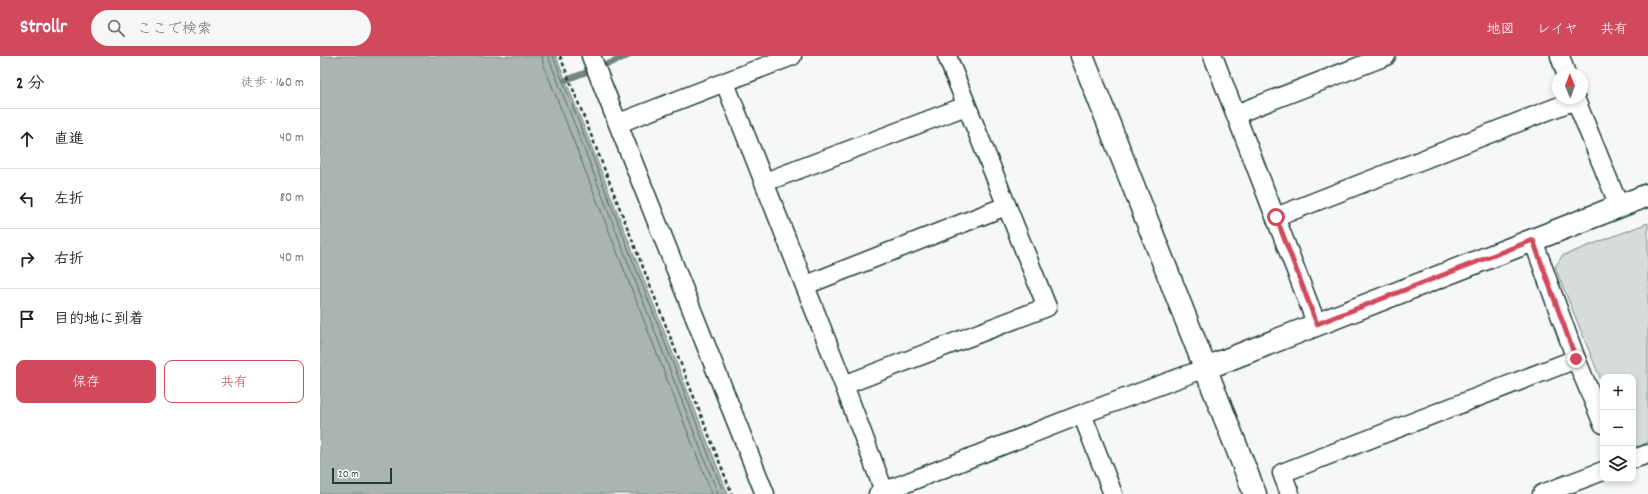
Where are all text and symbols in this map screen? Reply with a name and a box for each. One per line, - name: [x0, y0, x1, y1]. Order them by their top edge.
- search box: [91, 10, 371, 46]
- text: Strollr: [20, 15, 67, 42]
- icon: search: [105, 17, 127, 39]
- text: ここで検索: [137, 19, 212, 41]
- text: 地図: [1487, 20, 1515, 40]
- text: レイヤ: [1537, 20, 1578, 40]
- text: 共有: [1600, 20, 1628, 40]
- north arrow: [1552, 68, 1588, 104]
- text: 2 分: [16, 73, 44, 97]
- text: 徒歩 · 160 m: [241, 74, 304, 93]
- icon: ahead: [16, 128, 38, 150]
- text: 直進: [54, 129, 84, 151]
- text: 40 m: [280, 129, 304, 148]
- icon: left: [16, 188, 38, 210]
- text: 左折: [54, 189, 84, 211]
- text: 80 m: [280, 189, 304, 208]
- route start: [1267, 208, 1285, 226]
- icon: right: [16, 248, 38, 270]
- text: 右折: [54, 249, 84, 271]
- text: 40 m: [280, 249, 304, 268]
- icon: arrive: [16, 308, 38, 330]
- text: 目的地に到着: [54, 309, 144, 331]
- route end: [1567, 350, 1585, 368]
- button: 保存: [16, 360, 156, 403]
- button: 共有: [164, 360, 304, 403]
- map controls: [1600, 374, 1636, 482]
- button: +: [1600, 374, 1636, 410]
- button: −: [1600, 410, 1636, 446]
- button: layers: [1600, 446, 1636, 482]
- scale bar: [332, 466, 392, 485]
- text: 20 m: [338, 467, 359, 483]

